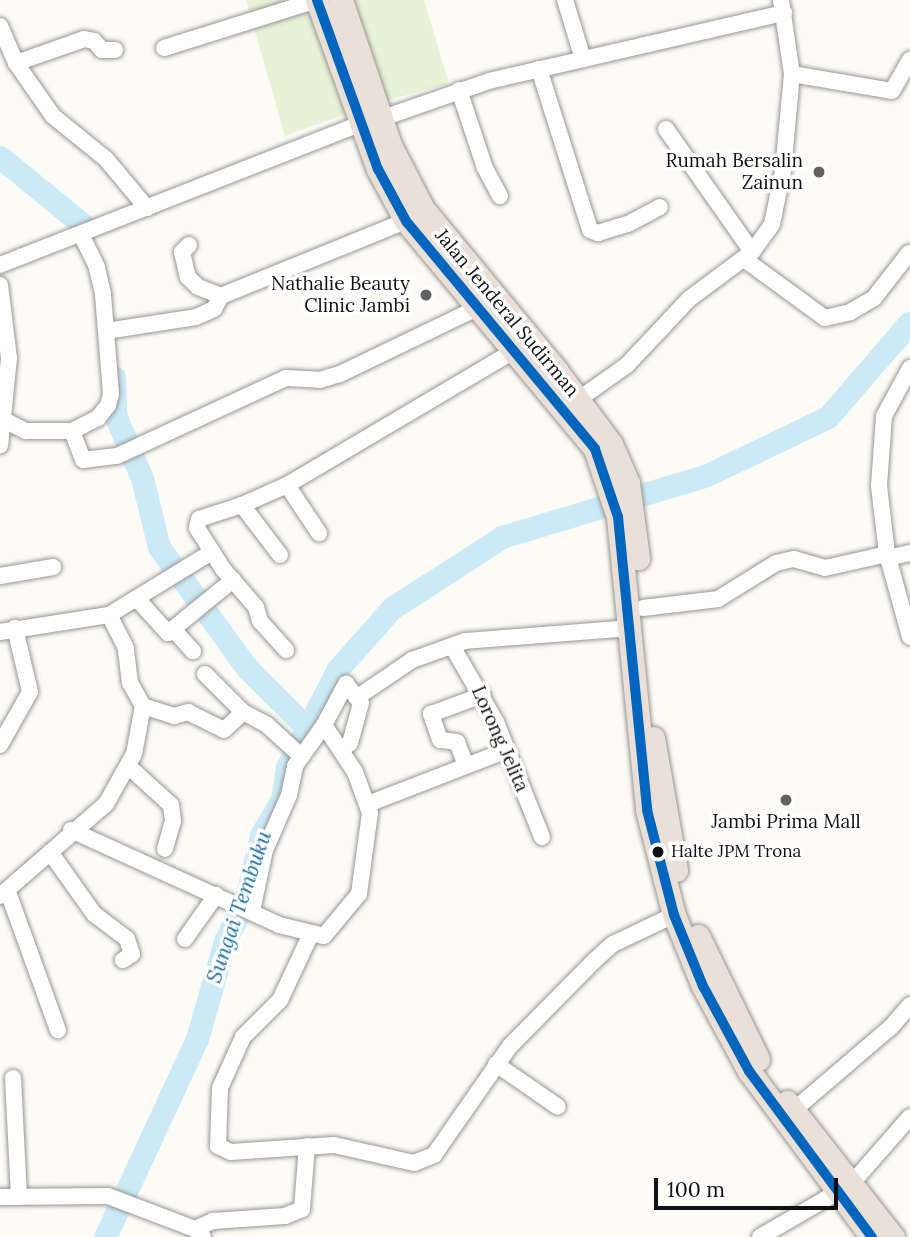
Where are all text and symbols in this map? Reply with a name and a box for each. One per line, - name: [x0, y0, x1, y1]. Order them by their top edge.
- place label: Rumah Bersalin Zainun: [666, 150, 803, 194]
- marker: Rumah Bersalin Zainun: [809, 162, 829, 182]
- street label: Jalan Jenderal Sudirman: [430, 225, 584, 401]
- place label: Nathalie Beauty Clinic Jambi: [271, 273, 410, 317]
- marker: Nathalie Beauty Clinic Jambi: [416, 285, 436, 305]
- street label: Lorong Jelita: [467, 683, 533, 795]
- marker: Jambi Prima Mall: [778, 792, 794, 808]
- place label: Jambi Prima Mall: [711, 811, 861, 833]
- water label: Sungai Tembuku: [201, 828, 277, 986]
- place label: Halte JPM Trona: [671, 842, 801, 862]
- marker: Halte JPM Trona: [651, 845, 665, 859]
- scale bar: [658, 1164, 842, 1208]
- text: 100 m: [667, 1176, 725, 1203]

